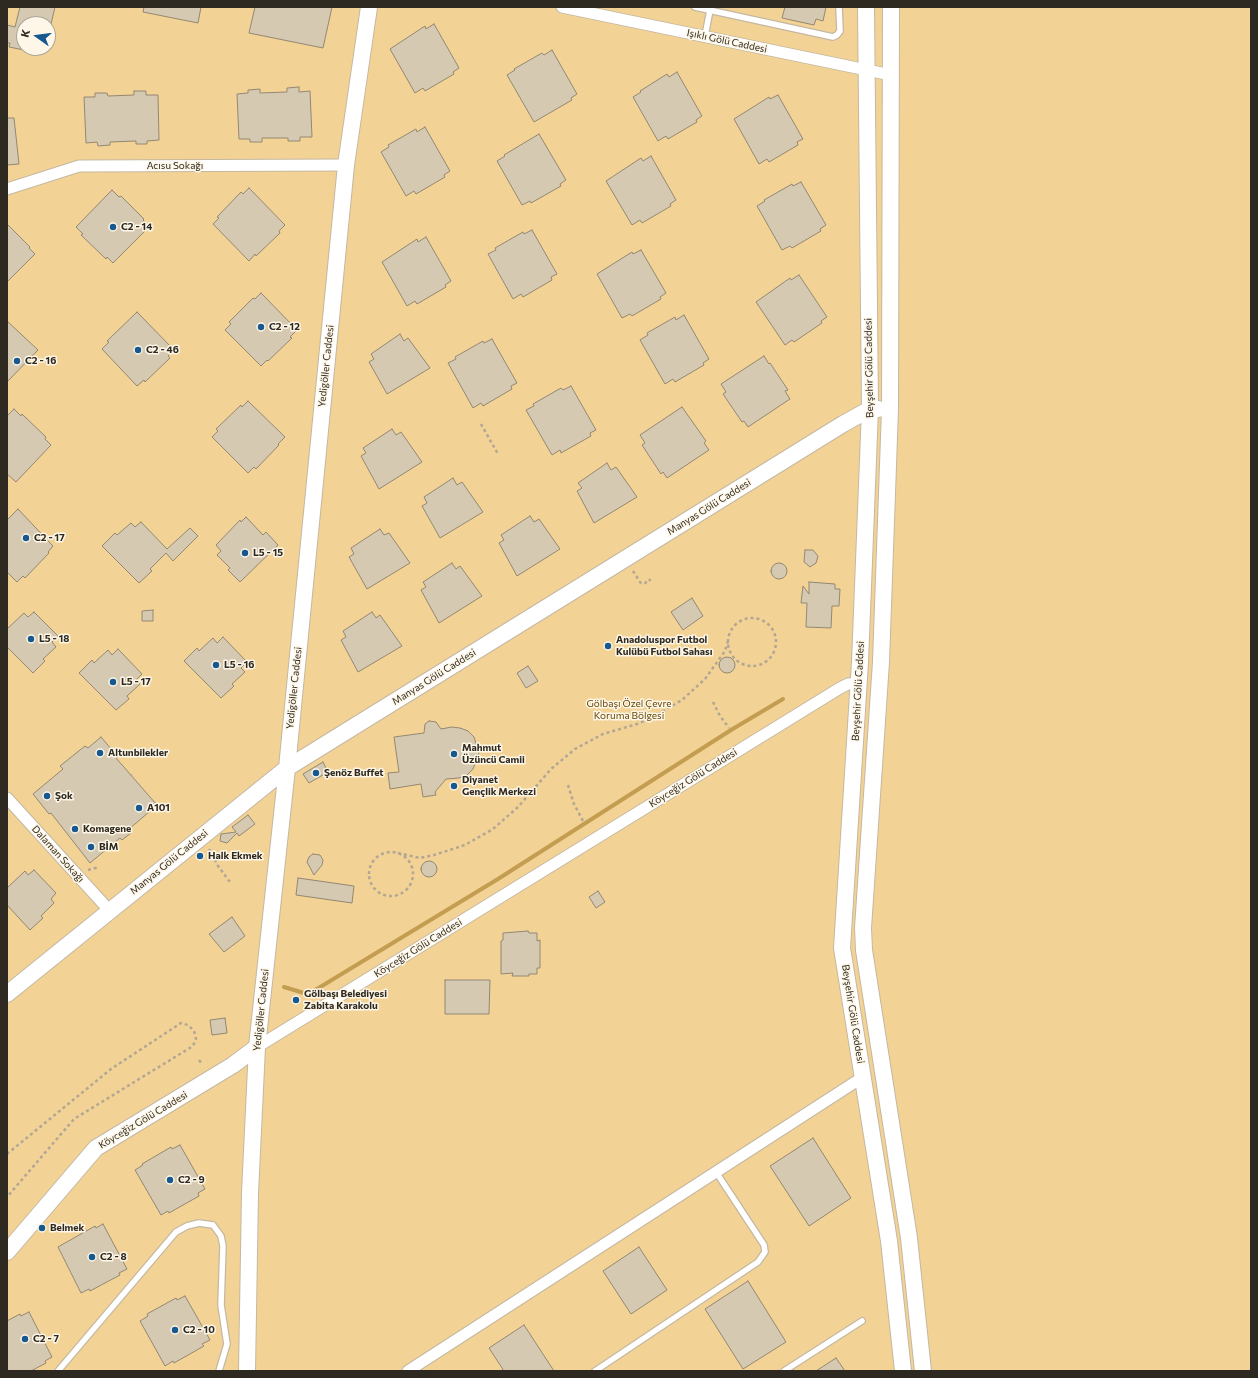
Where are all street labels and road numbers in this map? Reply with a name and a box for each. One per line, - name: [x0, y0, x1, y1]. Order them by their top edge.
- street label: Işıklı Gölü Caddesi: [686, 27, 768, 55]
- street label: Acısu Sokağı: [147, 160, 203, 172]
- street label: Beyşehir Gölü Caddesi: [862, 318, 876, 418]
- street label: Yedigöller Caddesi: [316, 324, 336, 408]
- street label: Manyas Gölü Caddesi: [665, 476, 753, 538]
- street label: Beyşehir Gölü Caddesi: [849, 641, 867, 741]
- street label: Yedigöller Caddesi: [284, 646, 304, 730]
- street label: Manyas Gölü Caddesi: [390, 646, 478, 708]
- street label: Köyceğiz Gölü Caddesi: [647, 746, 739, 810]
- street label: Dalaman Sokağı: [29, 823, 87, 885]
- street label: Manyas Gölü Caddesi: [128, 827, 210, 897]
- street label: Köyceğiz Gölü Caddesi: [372, 916, 464, 980]
- street label: Beyşehir Gölü Caddesi: [839, 964, 867, 1064]
- street label: Yedigöller Caddesi: [251, 968, 271, 1052]
- street label: Köyceğiz Gölü Caddesi: [96, 1089, 190, 1151]

